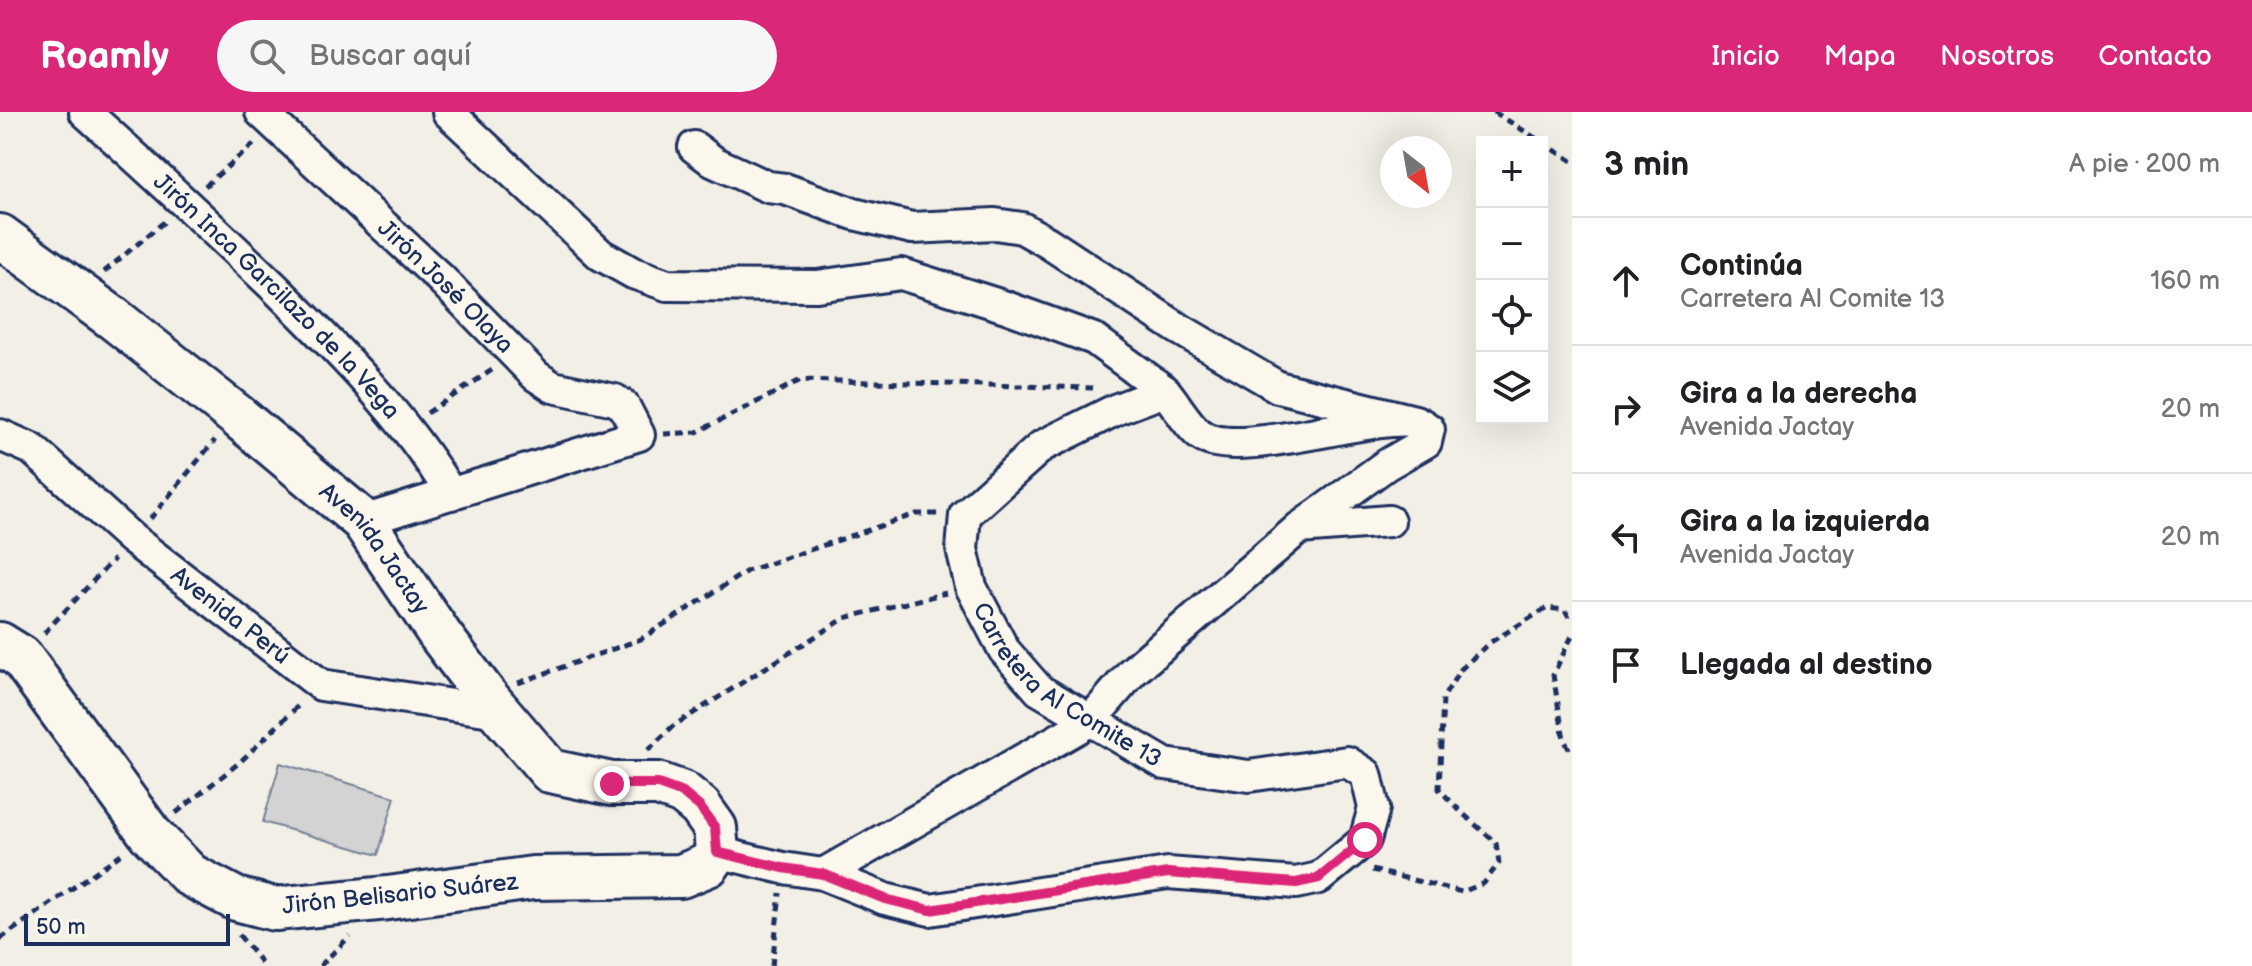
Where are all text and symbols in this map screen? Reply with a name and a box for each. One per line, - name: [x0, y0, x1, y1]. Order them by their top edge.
- search box: [217, 20, 777, 92]
- text: Roamly: [40, 34, 169, 79]
- icon: search: [245, 34, 289, 78]
- text: Buscar aquí: [309, 38, 471, 74]
- text: Inicio: [1711, 40, 1780, 73]
- text: Mapa: [1824, 40, 1896, 73]
- text: Nosotros: [1940, 40, 2054, 73]
- text: Contacto: [2098, 40, 2212, 73]
- north arrow: [1380, 136, 1452, 208]
- map controls: [1476, 136, 1548, 424]
- button: +: [1476, 136, 1548, 208]
- text: 3 min: [1604, 144, 1689, 185]
- text: A pie · 200 m: [2069, 149, 2220, 180]
- street label: Jirón Inca Garcilazo de la Vega: [148, 167, 406, 425]
- button: −: [1476, 208, 1548, 280]
- street label: Jirón José Olaya: [372, 213, 520, 359]
- text: Continúa: [1680, 248, 1803, 284]
- icon: ahead: [1604, 259, 1648, 303]
- text: 160 m: [2150, 266, 2220, 297]
- button: locate: [1476, 280, 1548, 352]
- text: Carretera Al Comite 13: [1680, 284, 1945, 315]
- button: layers: [1476, 352, 1548, 424]
- text: Gira a la derecha: [1680, 376, 1917, 412]
- icon: right: [1604, 387, 1648, 431]
- text: 20 m: [2161, 394, 2220, 425]
- text: Avenida Jactay: [1680, 412, 1854, 443]
- street label: Avenida Jactay: [314, 476, 436, 619]
- text: Gira a la izquierda: [1680, 504, 1930, 540]
- icon: left: [1604, 515, 1648, 559]
- text: 20 m: [2161, 522, 2220, 553]
- text: Avenida Jactay: [1680, 540, 1854, 571]
- street label: Avenida Perú: [165, 560, 296, 670]
- street label: Carretera Al Comite 13: [967, 597, 1167, 773]
- icon: arrive: [1604, 643, 1648, 687]
- text: Llegada al destino: [1680, 647, 1933, 683]
- route end: [594, 766, 630, 802]
- route start: [1347, 822, 1383, 858]
- street label: Jirón Belisario Suárez: [281, 867, 520, 921]
- scale bar: [24, 910, 230, 946]
- text: 50 m: [36, 914, 86, 941]

